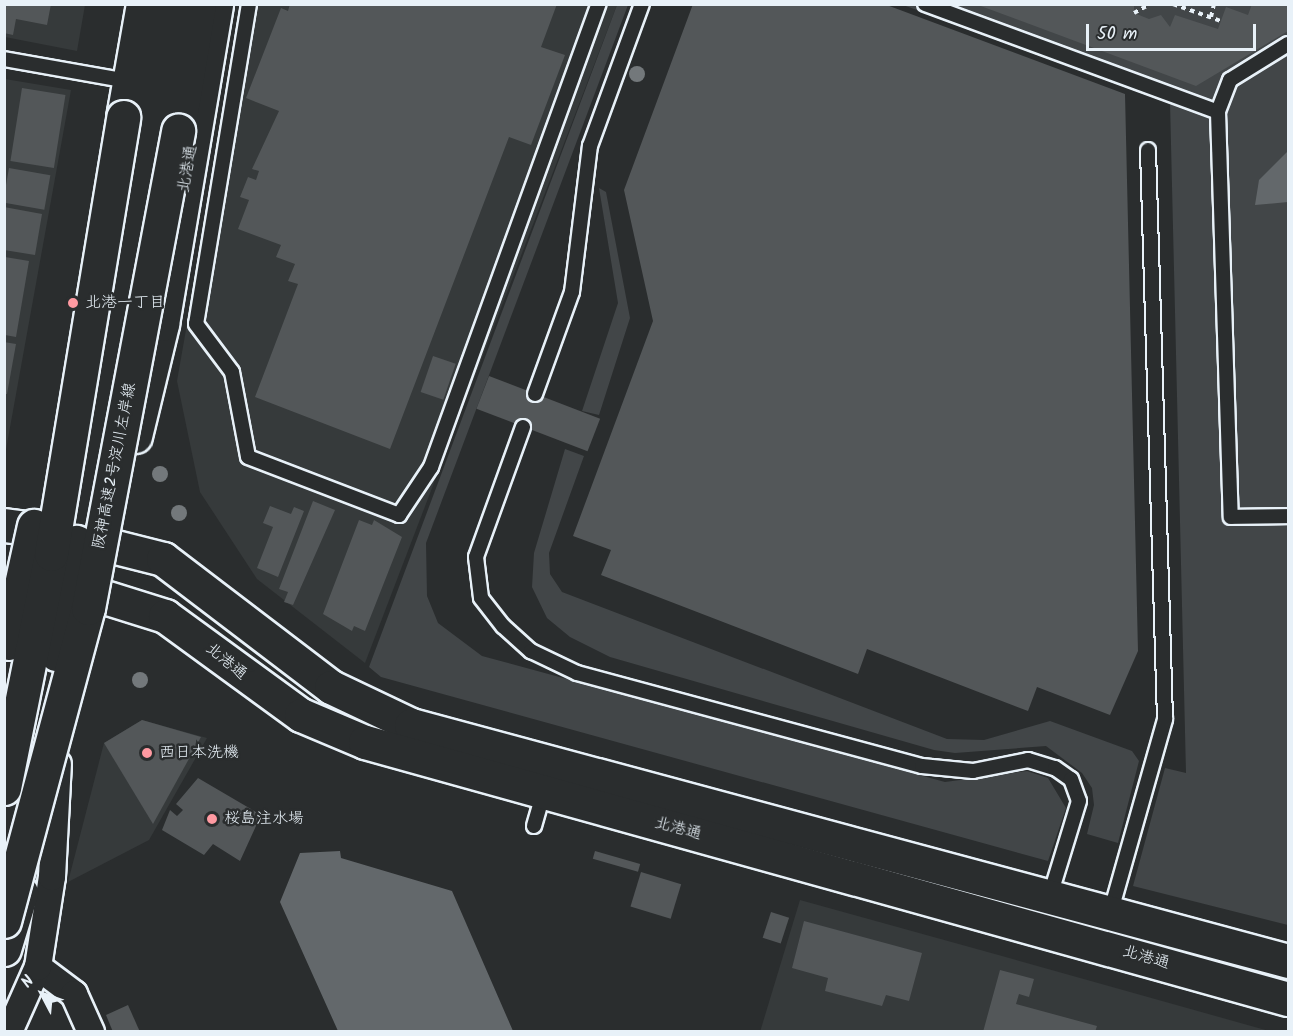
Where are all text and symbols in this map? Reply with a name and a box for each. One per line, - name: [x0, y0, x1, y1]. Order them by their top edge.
- scale bar: [1089, 12, 1258, 50]
- text: 50 m: [1097, 20, 1137, 49]
- street label: 北港通: [174, 144, 202, 194]
- place label: 北港一丁目: [85, 293, 165, 313]
- marker: 北港一丁目: [66, 296, 80, 310]
- street label: 阪神高速2号淀川左岸線: [89, 381, 141, 551]
- street label: 北港通: [201, 639, 251, 685]
- place label: 西日本洗機: [159, 743, 239, 763]
- marker: 西日本洗機: [140, 746, 154, 760]
- place label: 桜島注水場: [224, 809, 304, 829]
- marker: 桜島注水場: [205, 812, 219, 826]
- street label: 北港通: [652, 814, 704, 844]
- street label: 北港通: [1120, 942, 1172, 974]
- north arrow: [12, 964, 72, 1024]
- text: N: [15, 970, 41, 994]

